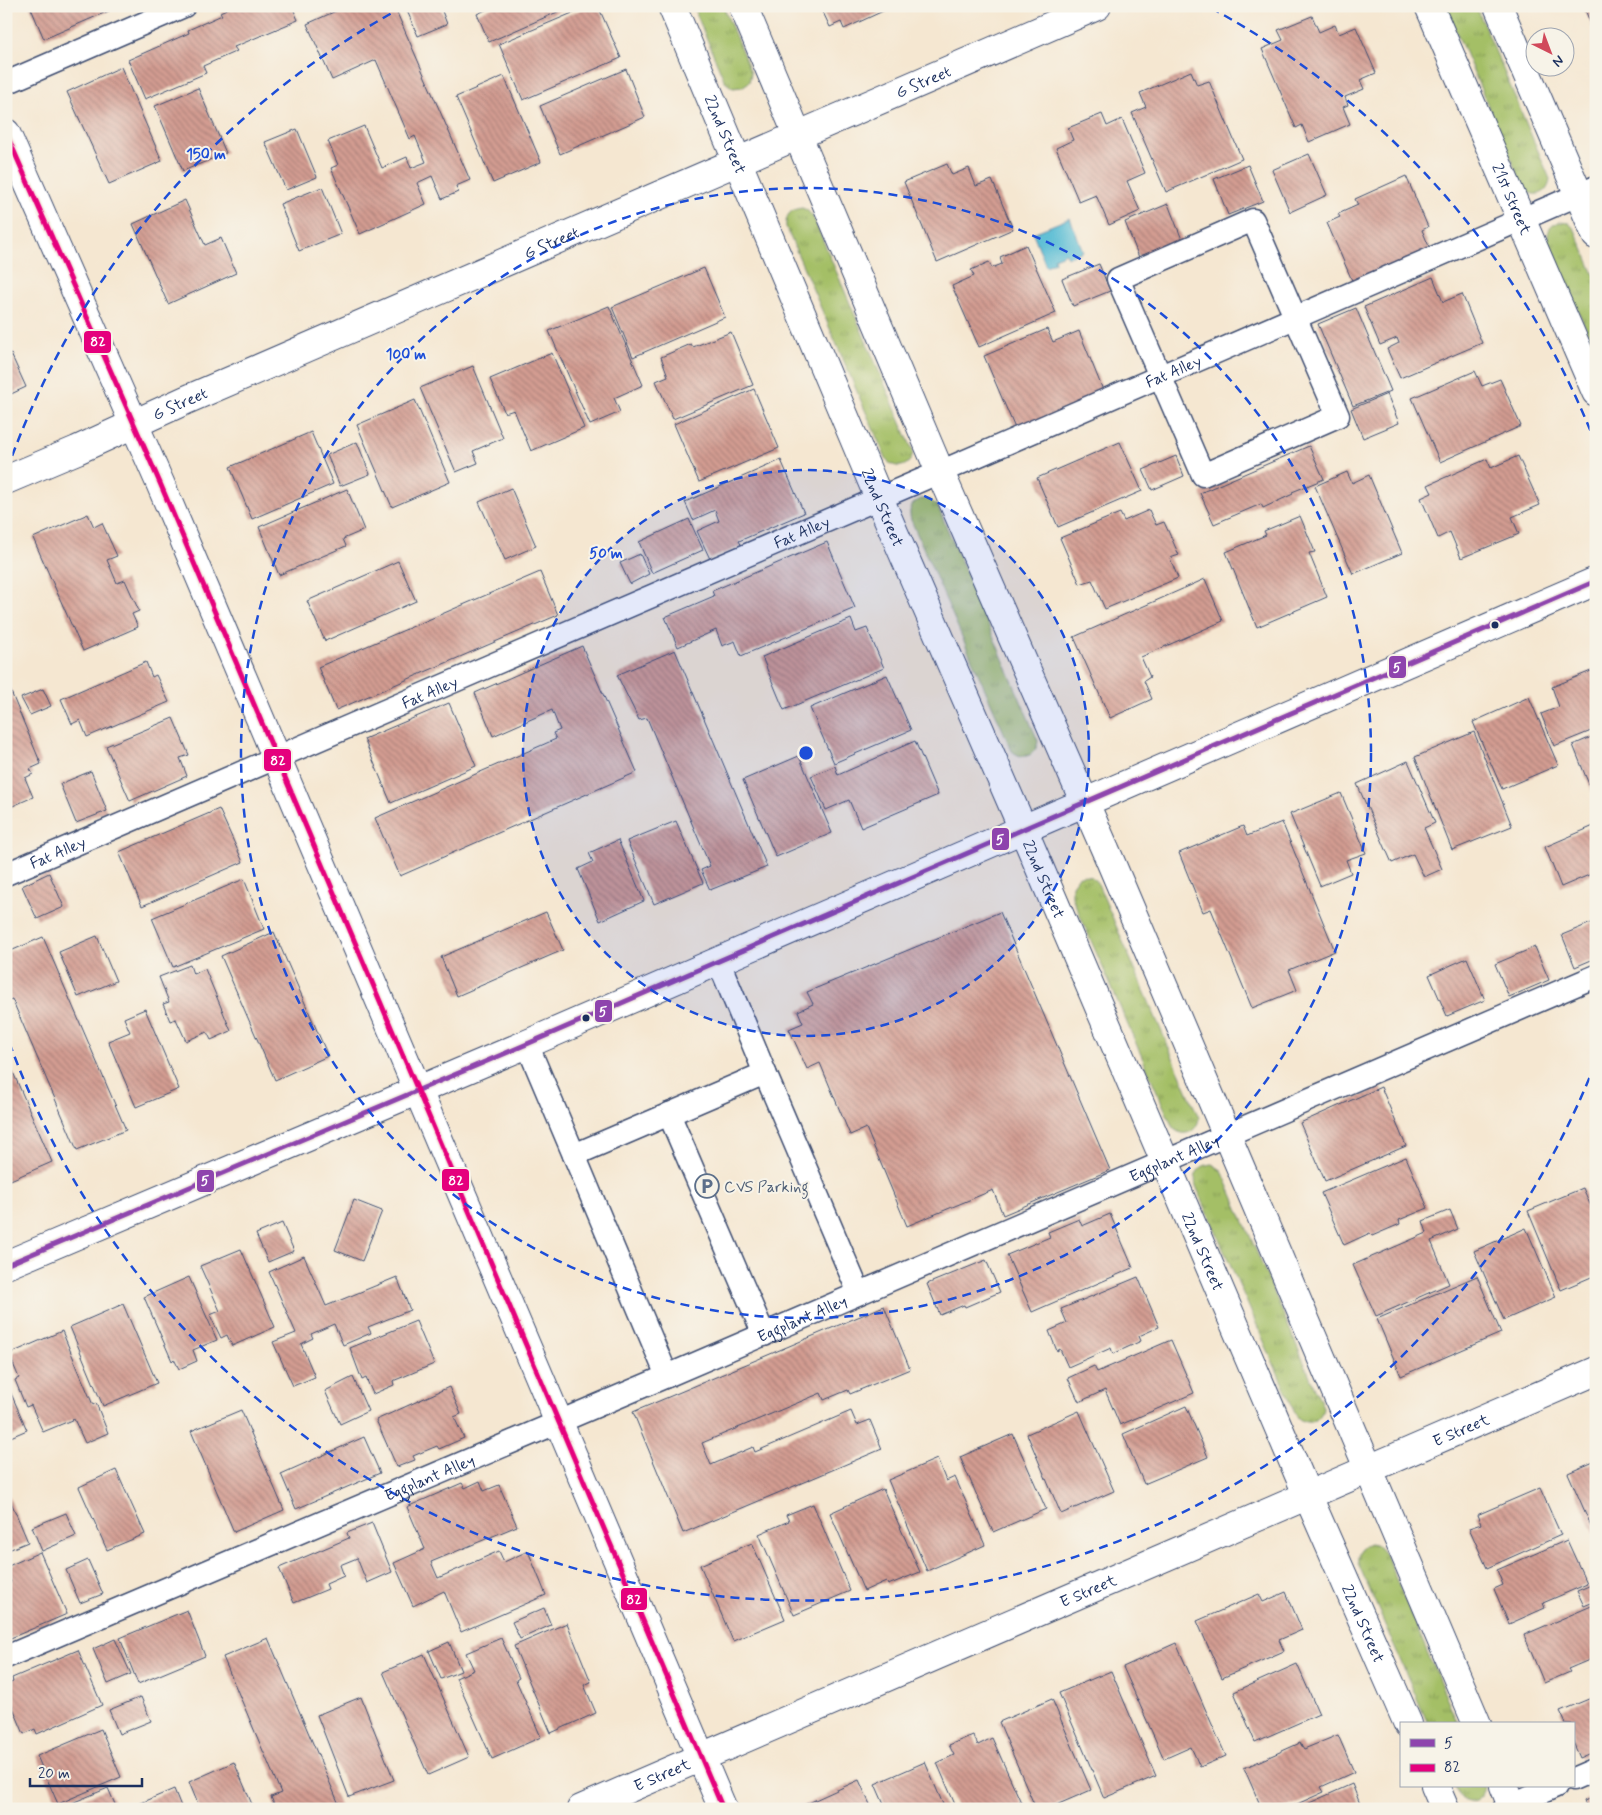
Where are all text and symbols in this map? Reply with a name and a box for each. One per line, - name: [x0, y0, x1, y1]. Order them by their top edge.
- north arrow: [1524, 28, 1574, 78]
- text: N: [1549, 51, 1568, 71]
- street label: G Street: [893, 61, 954, 104]
- street label: 22nd Street: [699, 92, 751, 178]
- text: 150 m: [186, 145, 226, 165]
- street label: 21st Street: [1486, 160, 1536, 239]
- street label: G Street: [521, 222, 583, 265]
- line badge: 82: [83, 330, 112, 354]
- text: 82: [90, 333, 106, 351]
- text: 100 m: [386, 345, 426, 365]
- street label: Fat Alley: [1143, 351, 1205, 393]
- street label: G Street: [150, 383, 211, 426]
- street label: 22nd Street: [856, 465, 908, 551]
- street label: Fat Alley: [771, 512, 833, 554]
- text: 50 m: [589, 544, 623, 564]
- unlabelled marker: [1490, 620, 1500, 630]
- line badge: 5: [1388, 655, 1407, 679]
- text: 5: [1393, 659, 1402, 677]
- street label: Fat Alley: [399, 672, 461, 714]
- centre of rings: [797, 744, 815, 762]
- line badge: 82: [263, 748, 292, 772]
- text: 82: [270, 752, 286, 770]
- line badge: 5: [991, 827, 1010, 851]
- text: 5: [996, 831, 1005, 849]
- street label: Fat Alley: [27, 832, 89, 875]
- street label: 22nd Street: [1017, 837, 1069, 922]
- line badge: 5: [594, 999, 613, 1023]
- text: 5: [599, 1003, 608, 1021]
- unlabelled marker: [581, 1013, 591, 1023]
- street label: Eggplant Alley: [1126, 1131, 1223, 1188]
- line badge: 82: [441, 1168, 470, 1192]
- line badge: 5: [196, 1169, 215, 1193]
- text: 5: [201, 1172, 210, 1190]
- text: 82: [448, 1172, 464, 1190]
- parking icon: CVS Parking: [694, 1173, 720, 1199]
- place label: CVS Parking: [724, 1177, 809, 1199]
- street label: 22nd Street: [1176, 1209, 1228, 1295]
- street label: Eggplant Alley: [754, 1291, 851, 1348]
- street label: E Street: [1430, 1409, 1493, 1452]
- street label: Eggplant Alley: [382, 1450, 478, 1507]
- street label: E Street: [1057, 1570, 1120, 1613]
- street label: 22nd Street: [1336, 1581, 1389, 1667]
- line badge: 82: [620, 1587, 648, 1611]
- text: 82: [626, 1591, 642, 1609]
- legend: [1400, 1722, 1574, 1788]
- text: 5: [1444, 1734, 1453, 1754]
- street label: E Street: [631, 1754, 694, 1797]
- scale bar: [30, 1755, 142, 1787]
- text: 82: [1444, 1758, 1460, 1778]
- text: 20 m: [38, 1764, 70, 1784]

